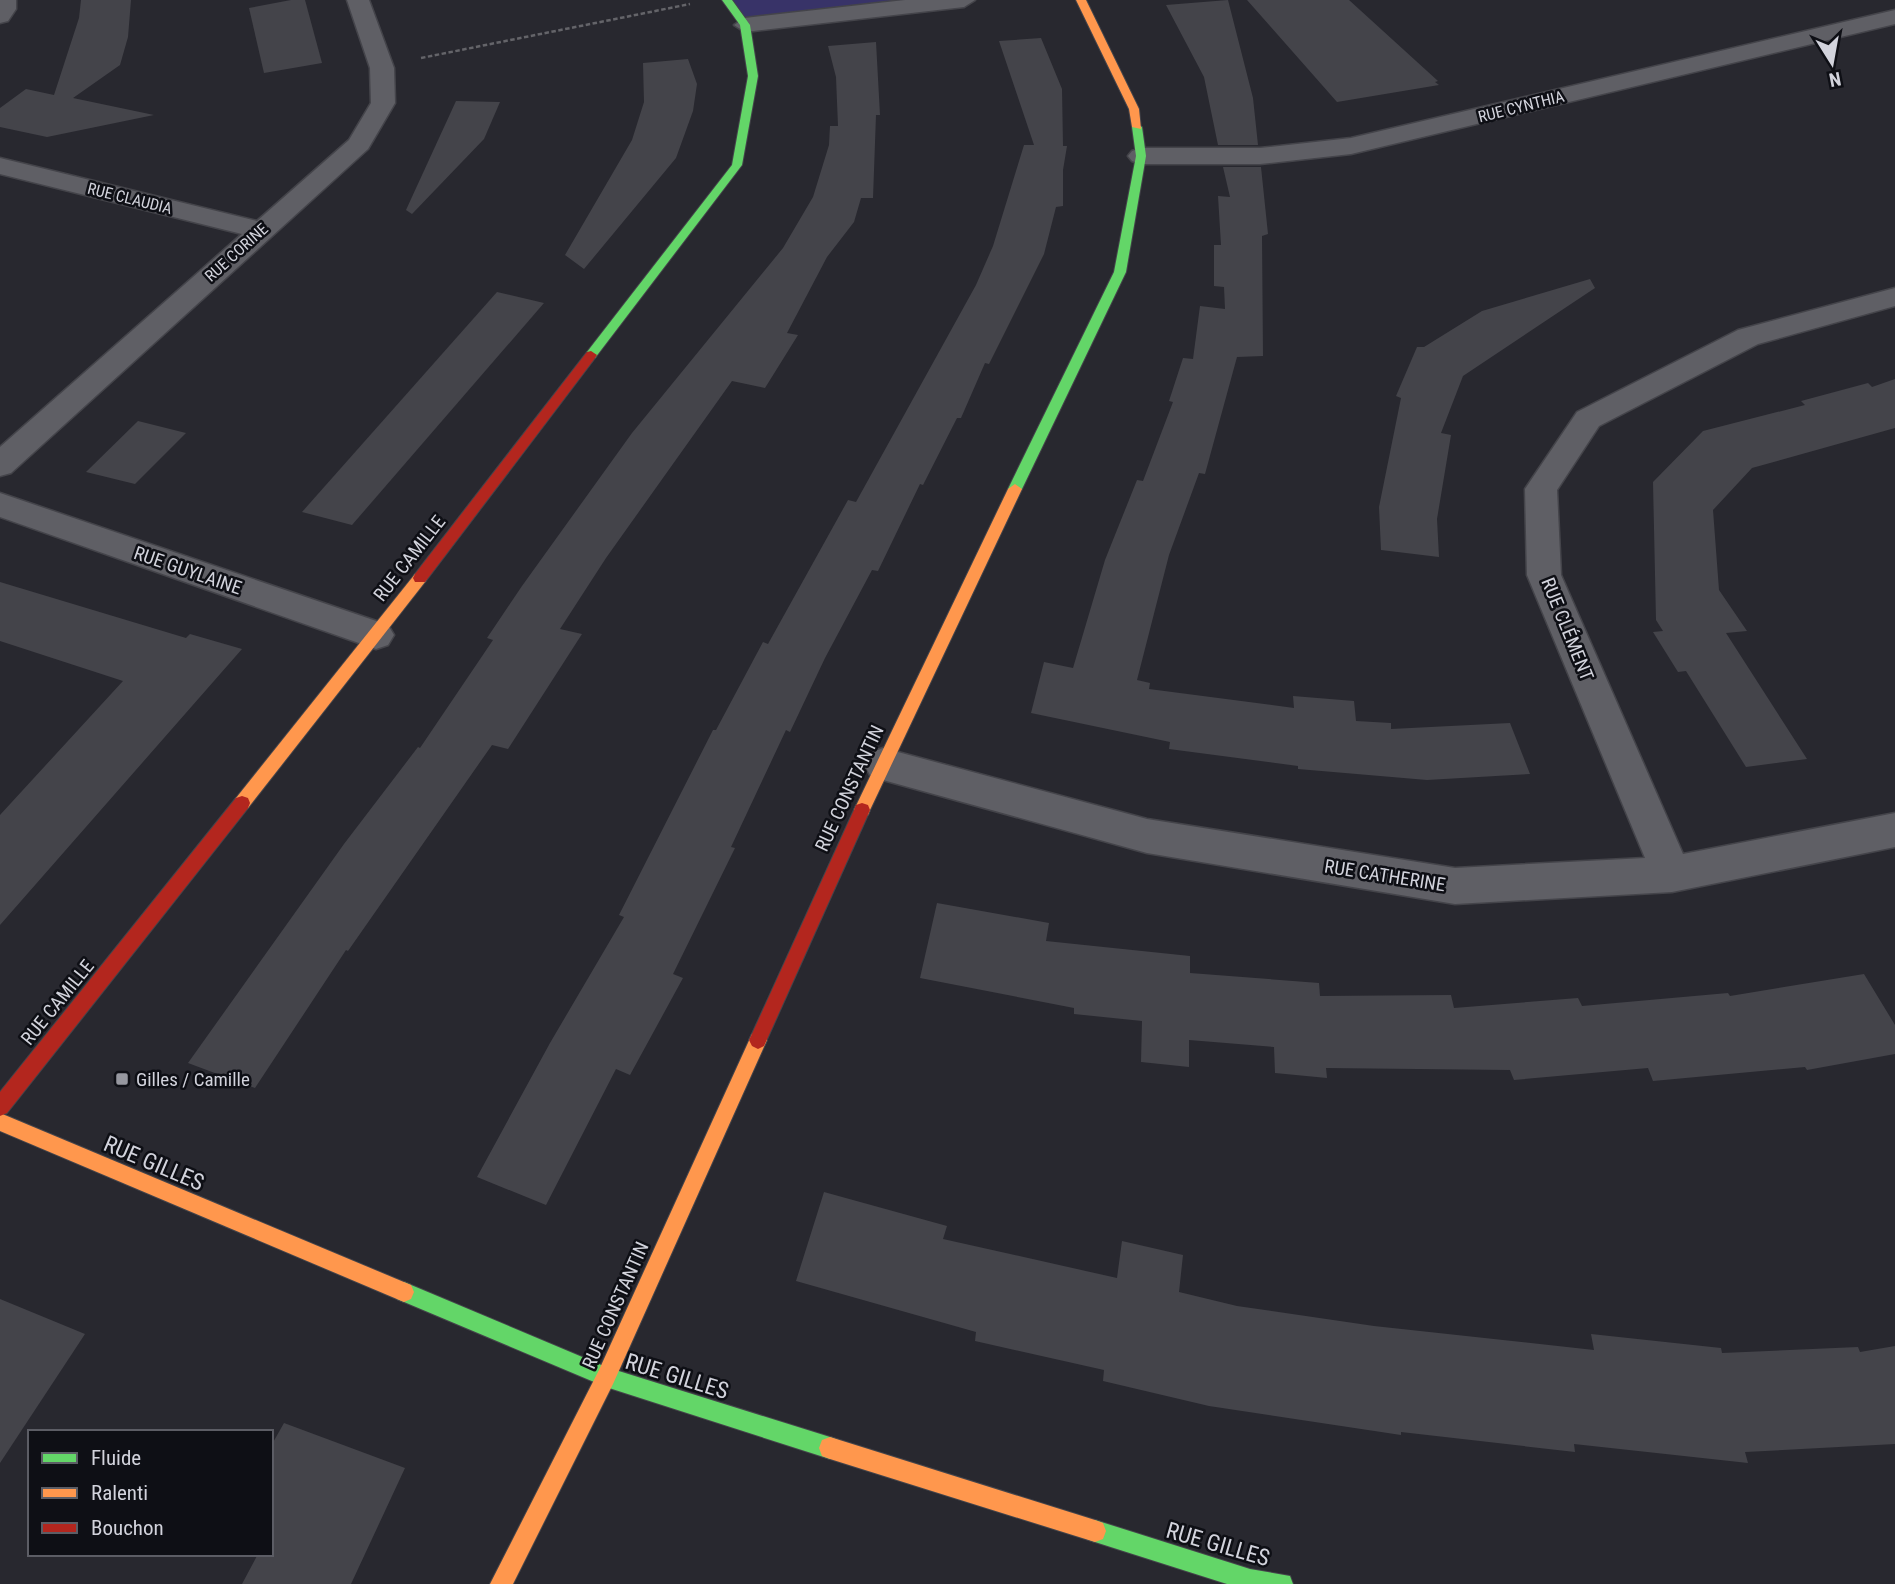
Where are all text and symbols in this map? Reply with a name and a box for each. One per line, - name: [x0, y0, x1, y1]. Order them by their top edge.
- north arrow: [1797, 28, 1867, 98]
- text: N: [1827, 67, 1843, 92]
- street label: RUE CYNTHIA: [1476, 87, 1566, 126]
- street label: RUE CLAUDIA: [86, 179, 174, 218]
- street label: RUE CORINE: [201, 219, 272, 286]
- street label: RUE CAMILLE: [369, 511, 450, 606]
- street label: RUE GUYLAINE: [131, 541, 245, 600]
- street label: RUE CLÉMENT: [1536, 574, 1599, 684]
- street label: RUE CONSTANTIN: [810, 722, 889, 855]
- street label: RUE CATHERINE: [1323, 855, 1447, 896]
- street label: RUE CAMILLE: [16, 955, 99, 1050]
- place label: Gilles / Camille: [136, 1068, 250, 1091]
- marker: Gilles / Camille: [114, 1071, 130, 1087]
- street label: RUE GILLES: [100, 1130, 208, 1197]
- street label: RUE CONSTANTIN: [577, 1238, 654, 1372]
- street label: RUE GILLES: [622, 1348, 732, 1405]
- legend: [28, 1430, 273, 1556]
- text: Fluide: [91, 1446, 141, 1470]
- text: Ralenti: [91, 1481, 148, 1505]
- text: Bouchon: [91, 1516, 164, 1540]
- street label: RUE GILLES: [1163, 1517, 1273, 1572]

